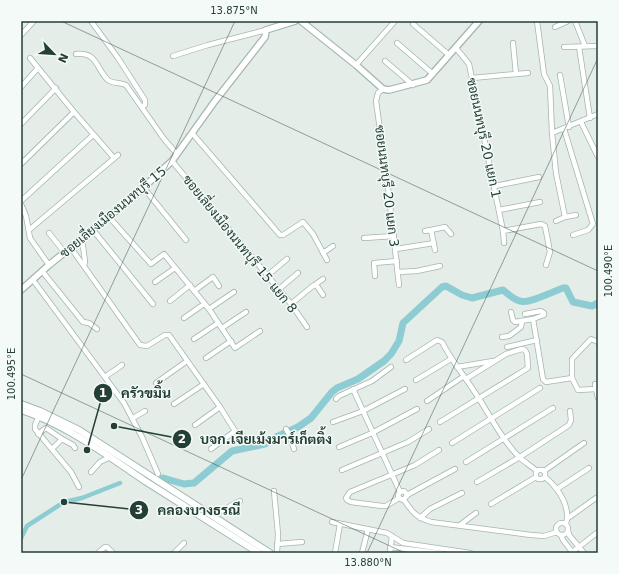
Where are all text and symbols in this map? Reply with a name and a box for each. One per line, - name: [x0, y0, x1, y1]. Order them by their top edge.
- text: 13.875°N: [210, 5, 258, 16]
- north arrow: [34, 34, 74, 74]
- text: N: [55, 51, 70, 65]
- street label: ซอยนนทบุรี 20 แยก 1: [462, 76, 506, 200]
- street label: ซอยนนทบุรี 20 แยก 3: [370, 124, 404, 248]
- street label: ซอยเลี่ยงเมืองนนทบุรี 15: [54, 159, 170, 262]
- street label: ซอยเลี่ยงเมืองนนทบุรี 15 แยก 8: [178, 169, 304, 317]
- text: 100.490°E: [603, 245, 614, 297]
- text: 100.495°E: [6, 348, 17, 400]
- callout: ครัวขมิ้น: [93, 380, 179, 406]
- text: ครัวขมิ้น: [121, 380, 171, 401]
- text: 1: [99, 386, 107, 400]
- callout: บจก.เจียเม้งมาร์เก็ตติ้ง: [172, 426, 340, 452]
- text: บจก.เจียเม้งมาร์เก็ตติ้ง: [200, 426, 332, 447]
- text: 2: [178, 432, 186, 446]
- callout: คลองบางธรณี: [129, 497, 248, 523]
- text: คลองบางธรณี: [158, 501, 241, 518]
- text: 3: [135, 503, 143, 517]
- text: 13.880°N: [344, 557, 392, 568]

